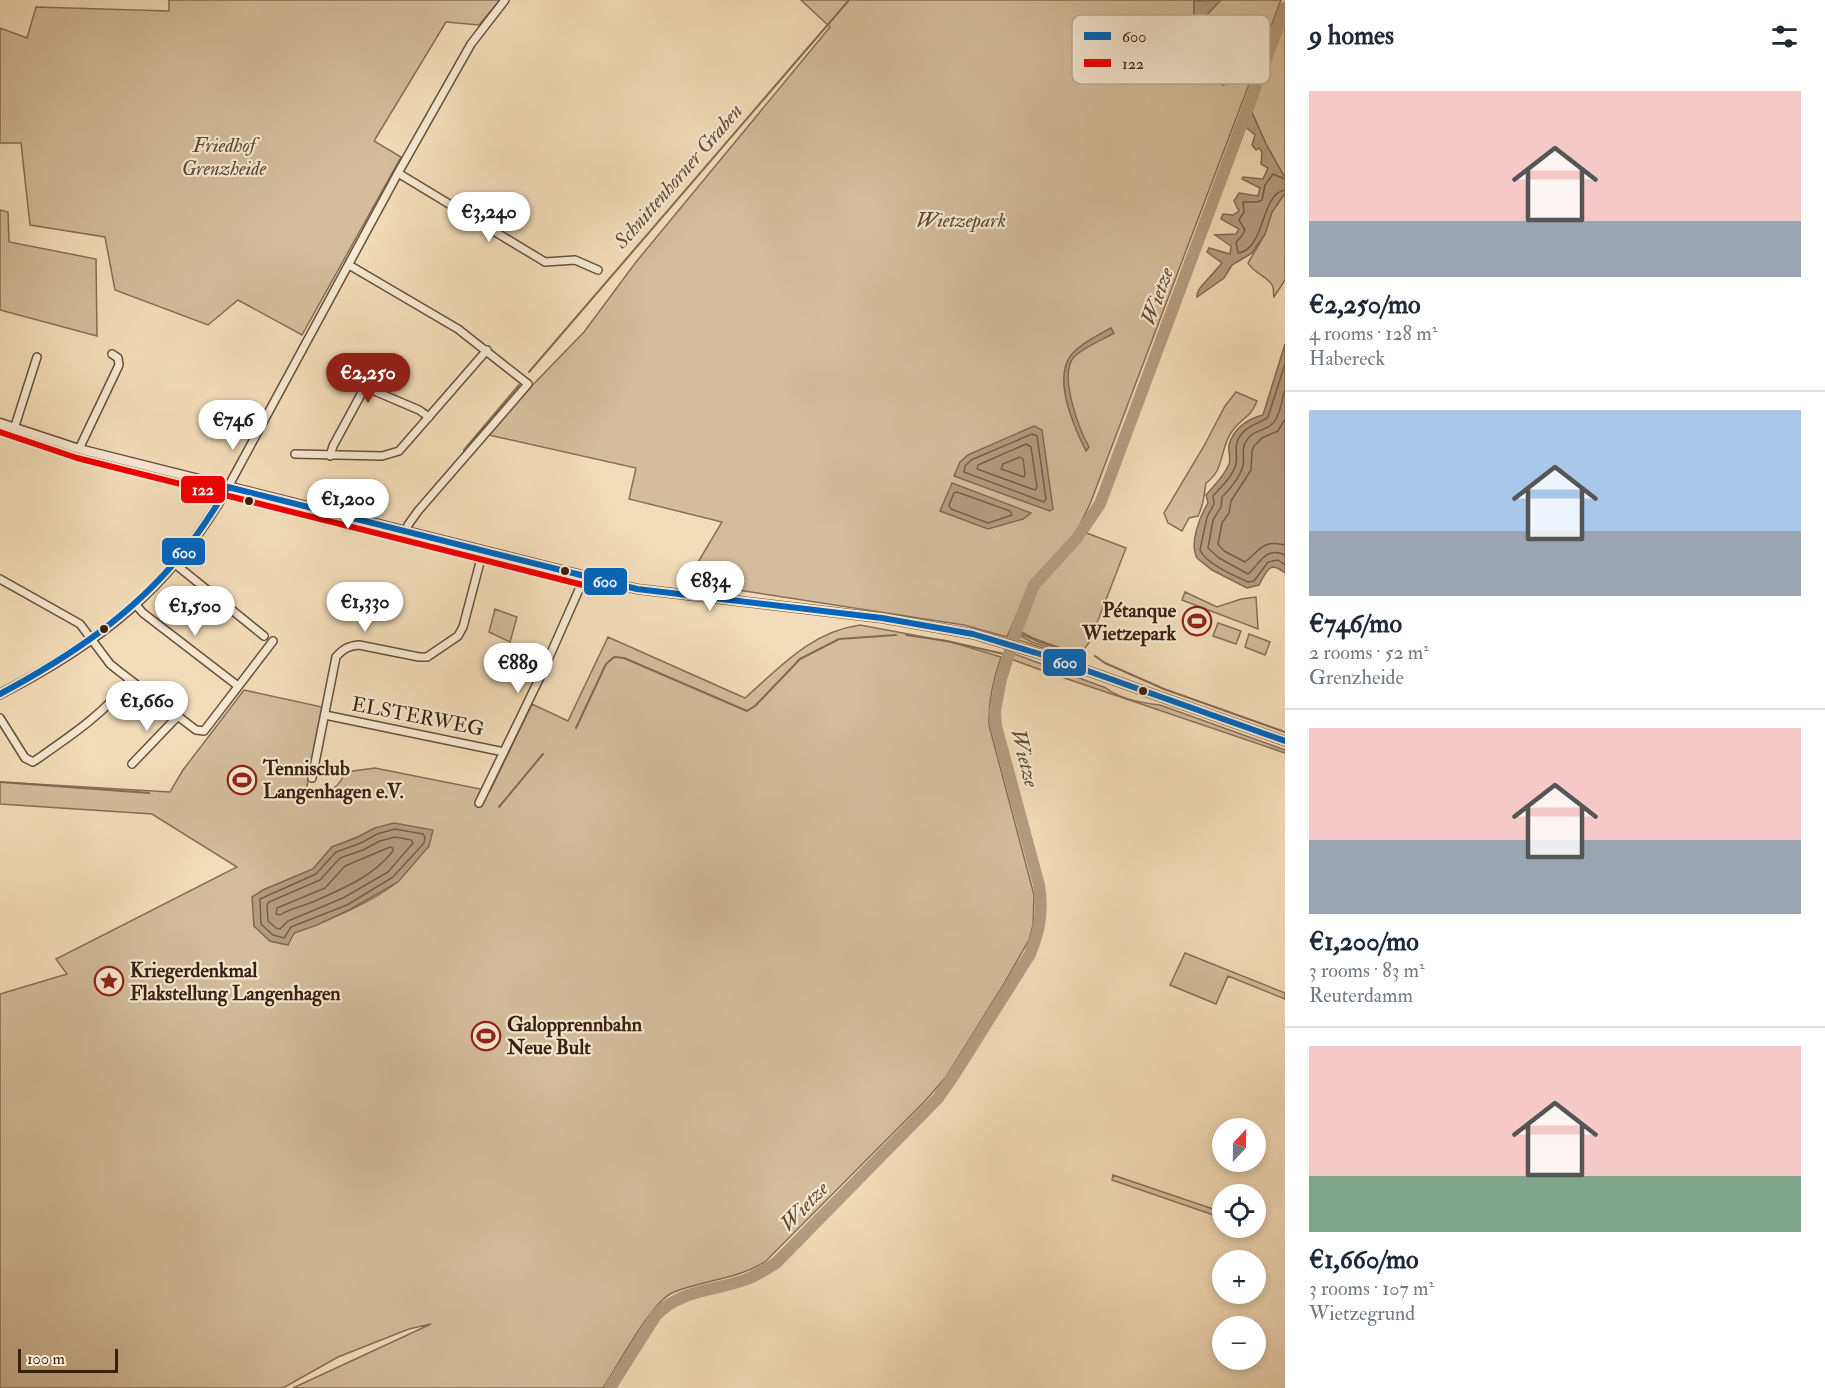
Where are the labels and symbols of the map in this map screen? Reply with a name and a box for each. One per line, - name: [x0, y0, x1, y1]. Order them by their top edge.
- legend: [1072, 15, 1270, 84]
- text: 600: [1122, 27, 1146, 47]
- text: 122: [1122, 54, 1144, 74]
- water label: Schnittenhorner Graben: [607, 98, 749, 255]
- park label: Friedhof Grenzheide: [182, 133, 267, 181]
- pin: €3,240: [440, 192, 538, 243]
- park label: Wietzepark: [916, 208, 1006, 233]
- water label: Wietze: [1135, 263, 1181, 329]
- pin: €2,250: [319, 353, 417, 404]
- pin: €746: [197, 400, 269, 451]
- line badge: 122: [180, 475, 226, 504]
- pin: €1,200: [299, 479, 397, 530]
- text: 122: [192, 480, 214, 500]
- unlabelled marker: [243, 495, 255, 507]
- line badge: 600: [161, 537, 206, 566]
- text: 600: [172, 543, 196, 563]
- pin: €834: [674, 561, 746, 612]
- unlabelled marker: [559, 565, 571, 577]
- line badge: 600: [583, 567, 628, 596]
- text: 600: [593, 572, 617, 592]
- pin: €1,330: [316, 582, 414, 633]
- pin: €1,500: [146, 586, 244, 637]
- place label: Pétanque Wietzepark: [1081, 598, 1177, 647]
- sports icon: Pétanque Wietzepark: [1181, 605, 1213, 637]
- unlabelled marker: [98, 623, 110, 635]
- pin: €889: [482, 643, 554, 694]
- line badge: 600: [1042, 648, 1087, 677]
- text: 600: [1053, 653, 1077, 673]
- pin: €1,660: [98, 681, 196, 732]
- unlabelled marker: [1137, 685, 1149, 697]
- street label: ELSTERWEG: [350, 691, 486, 742]
- water label: Wietze: [1004, 726, 1045, 791]
- place label: Tennisclub Langenhagen e.V.: [262, 756, 404, 805]
- sports icon: Tennisclub Langenhagen e.V.: [226, 764, 258, 796]
- place label: Kriegerdenkmal Flakstellung Langenhagen: [130, 958, 341, 1007]
- place icon: Kriegerdenkmal Flakstellung Langenhagen: [93, 965, 125, 997]
- place label: Galopprennbahn Neue Bult: [506, 1012, 643, 1060]
- sports icon: Galopprennbahn Neue Bult: [470, 1020, 502, 1052]
- north arrow: [1212, 1118, 1266, 1172]
- water label: Wietze: [774, 1175, 835, 1237]
- scale bar: [18, 1346, 118, 1374]

